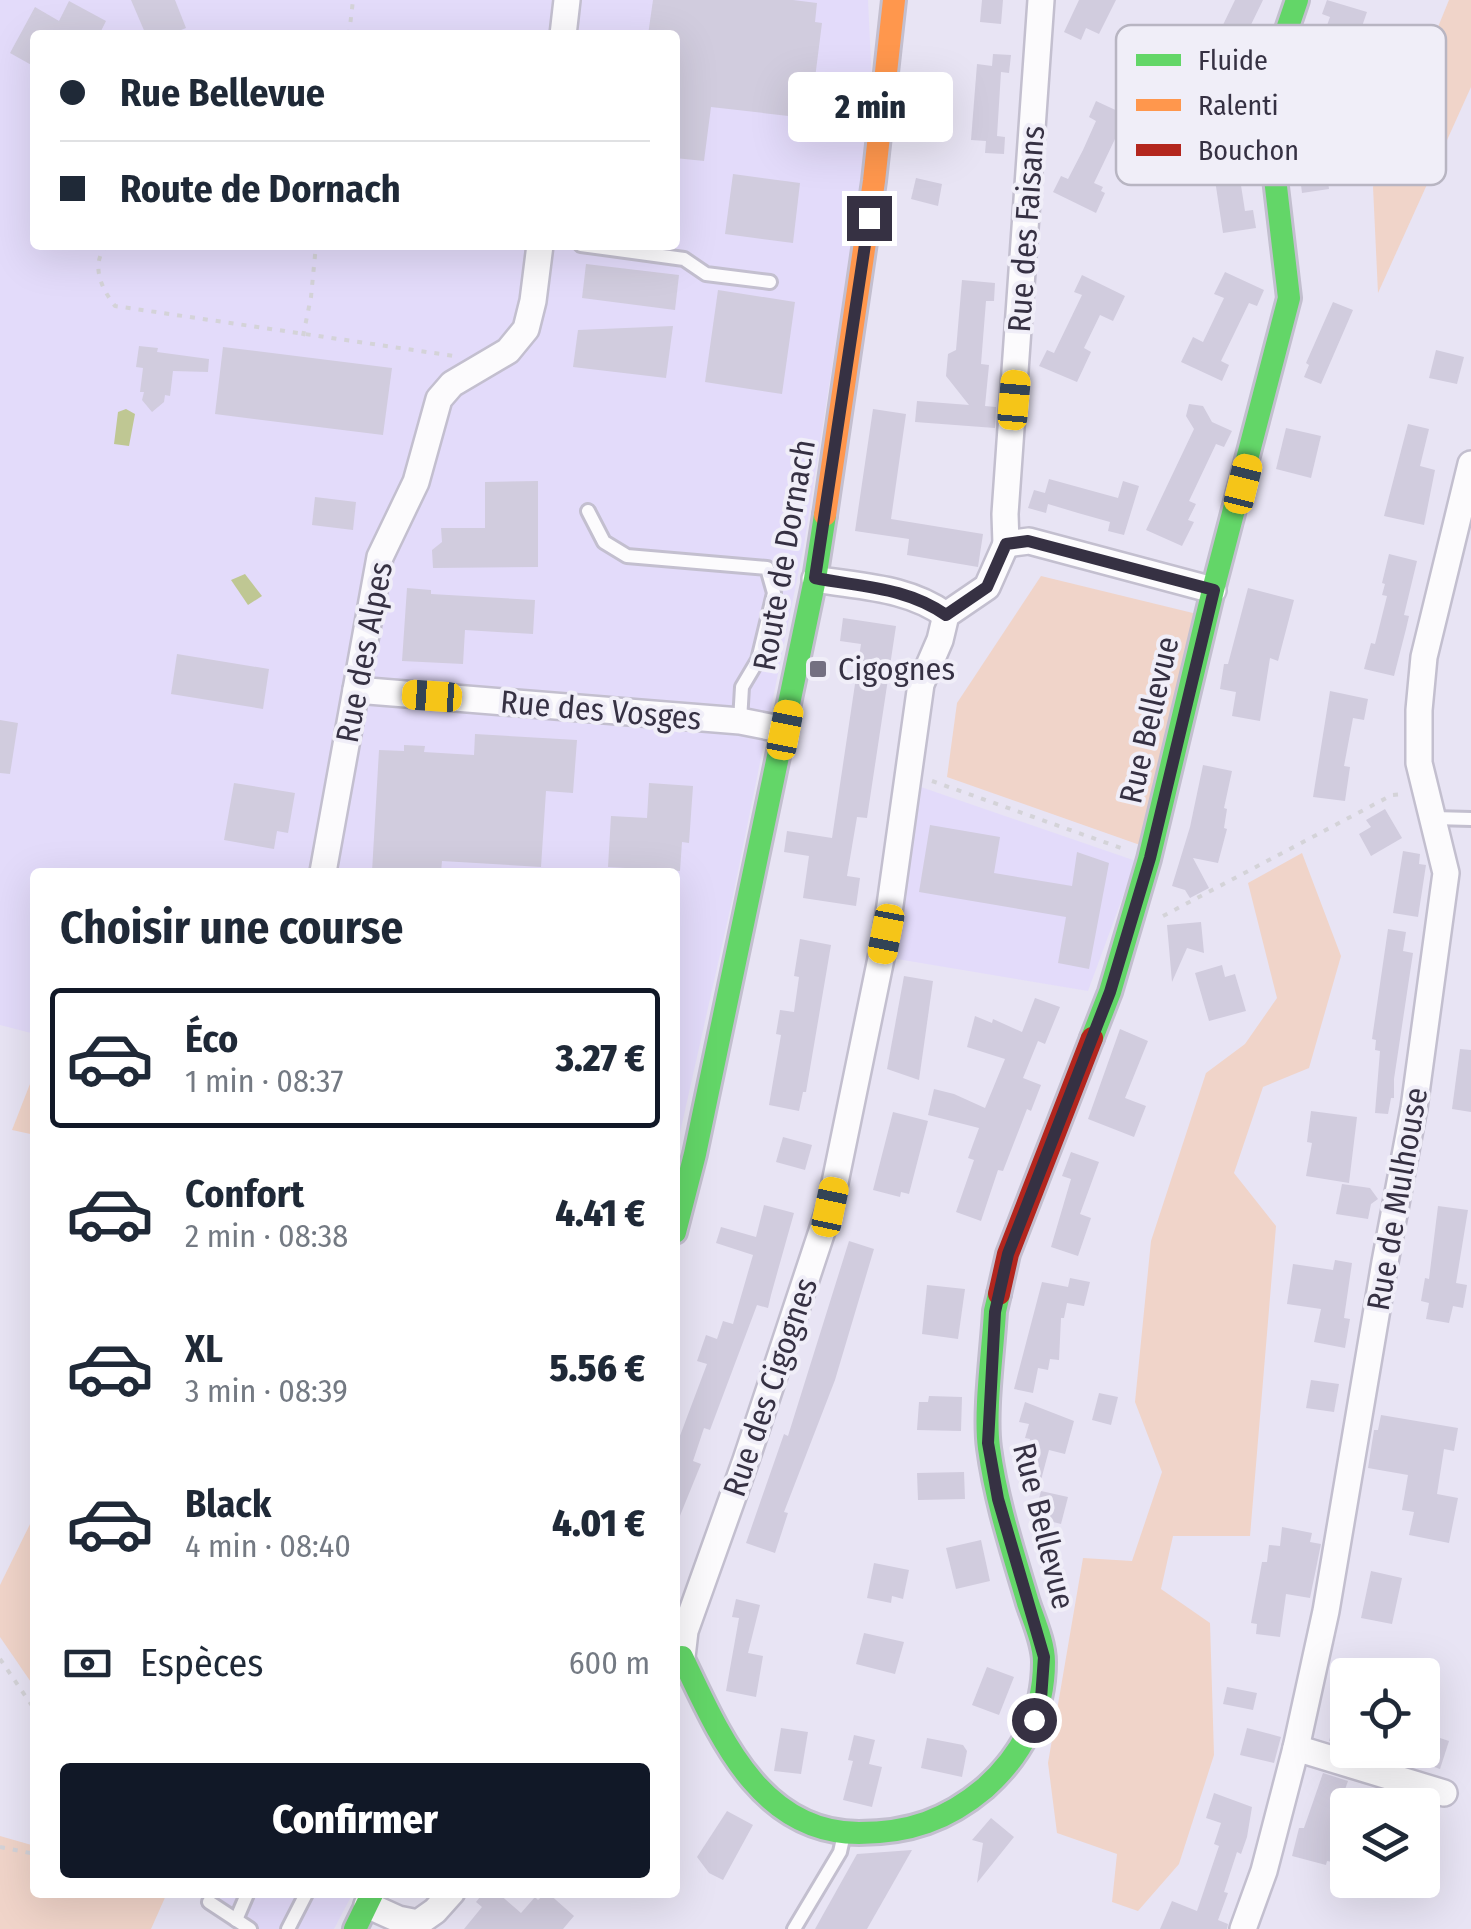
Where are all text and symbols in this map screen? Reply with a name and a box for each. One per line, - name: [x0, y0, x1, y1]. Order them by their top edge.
- legend: [1116, 25, 1446, 185]
- text: Fluide: [1198, 44, 1268, 77]
- text: Rue Bellevue: [120, 70, 325, 116]
- callout: 2 min: [786, 73, 952, 143]
- text: 2 min: [835, 88, 906, 126]
- text: Ralenti: [1198, 89, 1278, 122]
- street label: Rue des Faisans: [1000, 124, 1052, 334]
- text: Bouchon: [1198, 134, 1299, 167]
- text: Route de Dornach: [120, 166, 401, 212]
- route end: [847, 196, 892, 241]
- car: [996, 369, 1032, 431]
- street label: Route de Dornach: [745, 436, 823, 674]
- car: [1221, 451, 1265, 517]
- street label: Rue des Alpes: [328, 558, 400, 746]
- street label: Rue Bellevue: [1111, 633, 1187, 807]
- place label: Cigognes: [838, 650, 955, 688]
- marker: Cigognes: [807, 658, 829, 680]
- car: [401, 679, 463, 713]
- street label: Rue des Vosges: [499, 682, 703, 738]
- car: [765, 698, 805, 762]
- text: Choisir une course: [60, 901, 403, 955]
- car: [866, 902, 906, 966]
- icon: car: [65, 1013, 155, 1103]
- text: Éco: [185, 1016, 238, 1062]
- text: 3.27 €: [556, 1035, 645, 1081]
- text: 1 min · 08:37: [185, 1062, 343, 1100]
- street label: Rue de Mulhouse: [1359, 1085, 1435, 1313]
- icon: car: [65, 1168, 155, 1258]
- text: Confort: [185, 1171, 304, 1217]
- car: [809, 1175, 851, 1239]
- text: 4.41 €: [555, 1190, 645, 1236]
- text: 2 min · 08:38: [185, 1217, 348, 1255]
- street label: Rue des Cigognes: [715, 1273, 825, 1501]
- icon: car: [65, 1323, 155, 1413]
- text: XL: [185, 1326, 223, 1372]
- text: 5.56 €: [549, 1345, 645, 1391]
- text: 3 min · 08:39: [185, 1372, 348, 1410]
- street label: Rue Bellevue: [1005, 1439, 1083, 1613]
- icon: car: [65, 1478, 155, 1568]
- text: Black: [185, 1481, 271, 1527]
- text: 4.01 €: [552, 1500, 645, 1546]
- text: 4 min · 08:40: [185, 1527, 351, 1565]
- icon: cash: [60, 1636, 115, 1691]
- text: Espèces: [140, 1640, 263, 1686]
- text: 600 m: [569, 1644, 650, 1682]
- map controls: [1330, 1658, 1440, 1898]
- button: locate: [1330, 1658, 1440, 1768]
- route start: [1012, 1698, 1057, 1743]
- button: Confirmer: [60, 1763, 650, 1878]
- button: layers: [1330, 1788, 1440, 1898]

